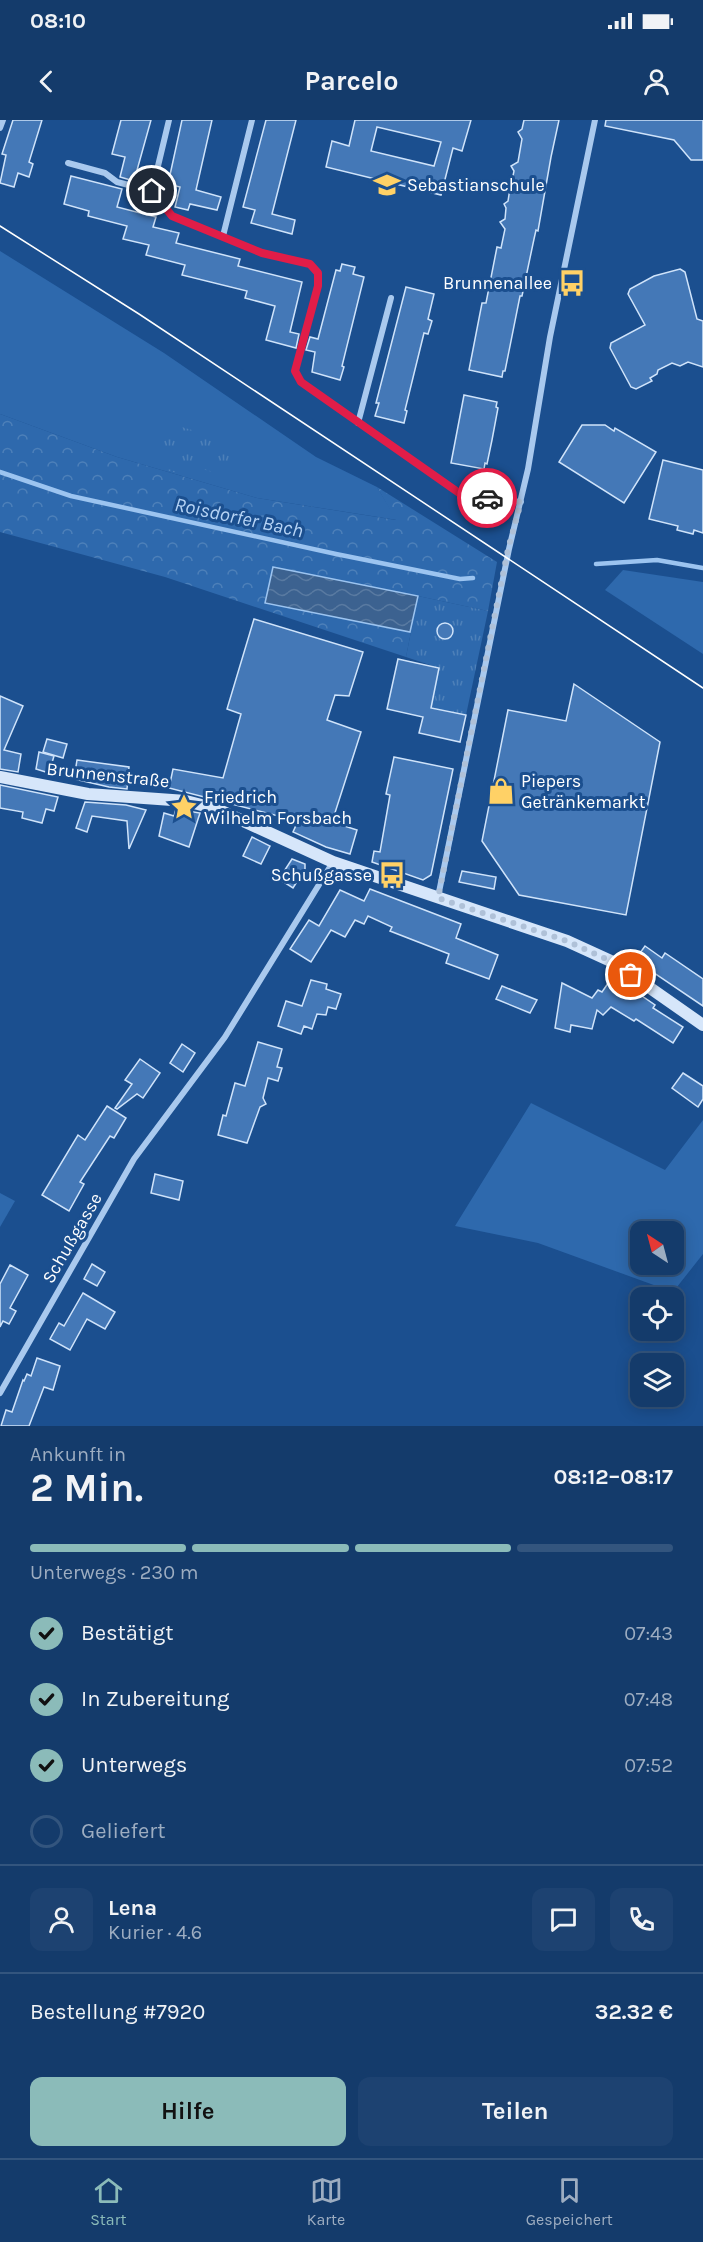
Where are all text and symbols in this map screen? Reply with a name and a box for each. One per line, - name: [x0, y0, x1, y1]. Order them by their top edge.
- text: 08:10: [30, 8, 86, 34]
- icon: back: [30, 65, 63, 98]
- text: Parcelo: [304, 65, 399, 97]
- icon: person: [640, 65, 673, 98]
- pin: [126, 165, 177, 216]
- school or university icon: Sebastianschule: [372, 170, 402, 200]
- icon: home: [135, 174, 168, 207]
- place label: Sebastianschule: [407, 174, 545, 196]
- bus stop icon: Brunnenallee: [557, 268, 587, 298]
- place label: Brunnenallee: [443, 272, 552, 294]
- courier: [457, 468, 517, 528]
- icon: car: [471, 482, 504, 515]
- water label: Roisdorfer Bach: [172, 493, 305, 542]
- street label: Brunnenstraße: [46, 758, 170, 792]
- place label: Piepers Getränkemarkt: [521, 770, 646, 813]
- shop icon: Piepers Getränkemarkt: [486, 776, 516, 806]
- place label: Friedrich Wilhelm Forsbach: [204, 786, 352, 829]
- place icon: Friedrich Wilhelm Forsbach: [169, 792, 199, 822]
- bus stop icon: Schußgasse: [377, 860, 407, 890]
- place label: Schußgasse: [271, 864, 372, 886]
- pin: [605, 949, 656, 1000]
- icon: bag: [614, 958, 647, 991]
- street label: Schußgasse: [37, 1189, 107, 1287]
- north arrow: [630, 1221, 684, 1275]
- map controls: [630, 1221, 684, 1407]
- button: locate: [630, 1287, 684, 1341]
- button: layers: [630, 1353, 684, 1407]
- text: Ankunft in: [30, 1443, 126, 1466]
- text: 08:12–08:17: [553, 1464, 673, 1490]
- text: 2 Min.: [30, 1465, 143, 1511]
- text: Unterwegs · 230 m: [30, 1561, 199, 1584]
- icon: check: [30, 1617, 63, 1650]
- text: Bestätigt: [81, 1620, 173, 1646]
- text: 07:43: [624, 1622, 673, 1645]
- icon: check: [30, 1683, 63, 1716]
- text: In Zubereitung: [81, 1686, 229, 1712]
- text: 07:48: [624, 1688, 673, 1711]
- icon: check: [30, 1749, 63, 1782]
- text: Unterwegs: [81, 1752, 187, 1778]
- text: 07:52: [624, 1754, 673, 1777]
- text: Geliefert: [81, 1818, 166, 1844]
- button: person: [30, 1888, 93, 1951]
- button: chat: [532, 1888, 595, 1951]
- button: phone: [610, 1888, 673, 1951]
- text: Lena: [108, 1895, 157, 1921]
- text: Kurier · 4.6: [108, 1921, 202, 1944]
- text: Bestellung #7920: [30, 1999, 205, 2025]
- text: 32.32 €: [595, 1999, 673, 2025]
- button: Hilfe: [30, 2077, 346, 2146]
- button: Teilen: [358, 2077, 673, 2146]
- tab: Start: [90, 2174, 126, 2229]
- tab: Karte: [307, 2174, 345, 2229]
- tab: Gespeichert: [526, 2174, 613, 2229]

